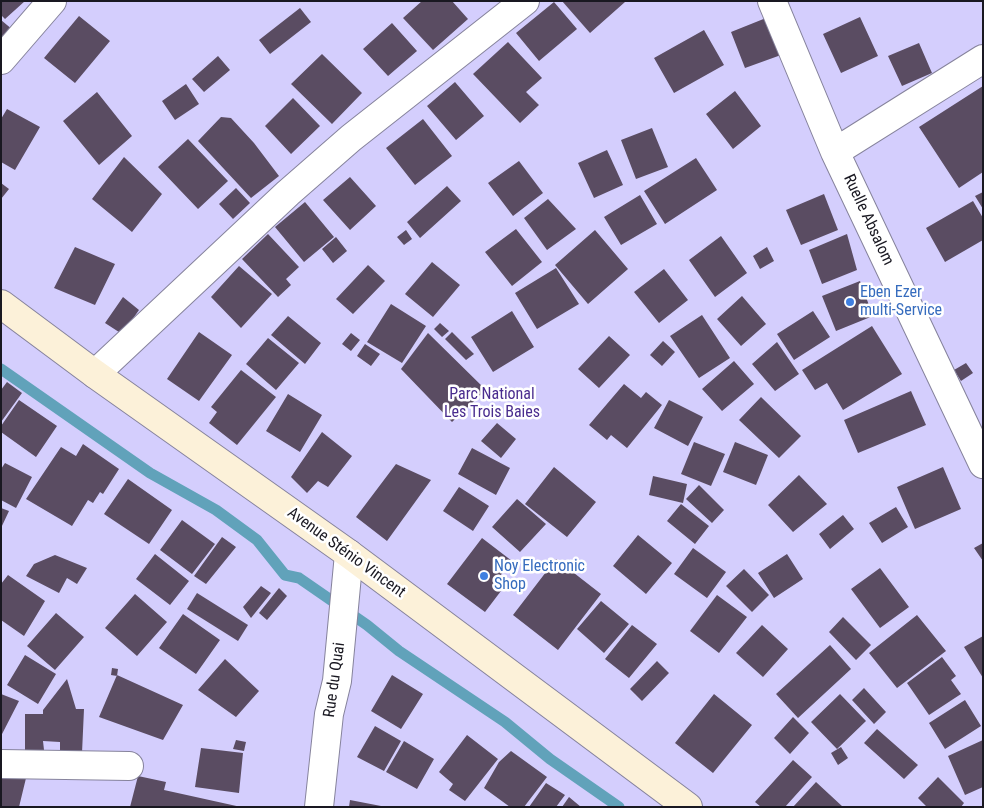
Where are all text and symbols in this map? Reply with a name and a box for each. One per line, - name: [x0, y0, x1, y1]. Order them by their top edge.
- street label: Ruelle Absalom: [839, 172, 897, 268]
- place label: Eben Ezer multi-Service: [860, 283, 942, 321]
- marker: Eben Ezer multi-Service: [844, 296, 856, 308]
- park label: Parc National Les Trois Baies: [444, 385, 540, 423]
- street label: Avenue Sténio Vincent: [283, 504, 409, 602]
- place label: Noy Electronic Shop: [494, 557, 585, 595]
- marker: Noy Electronic Shop: [478, 570, 490, 582]
- street label: Rue du Quai: [320, 641, 350, 719]

